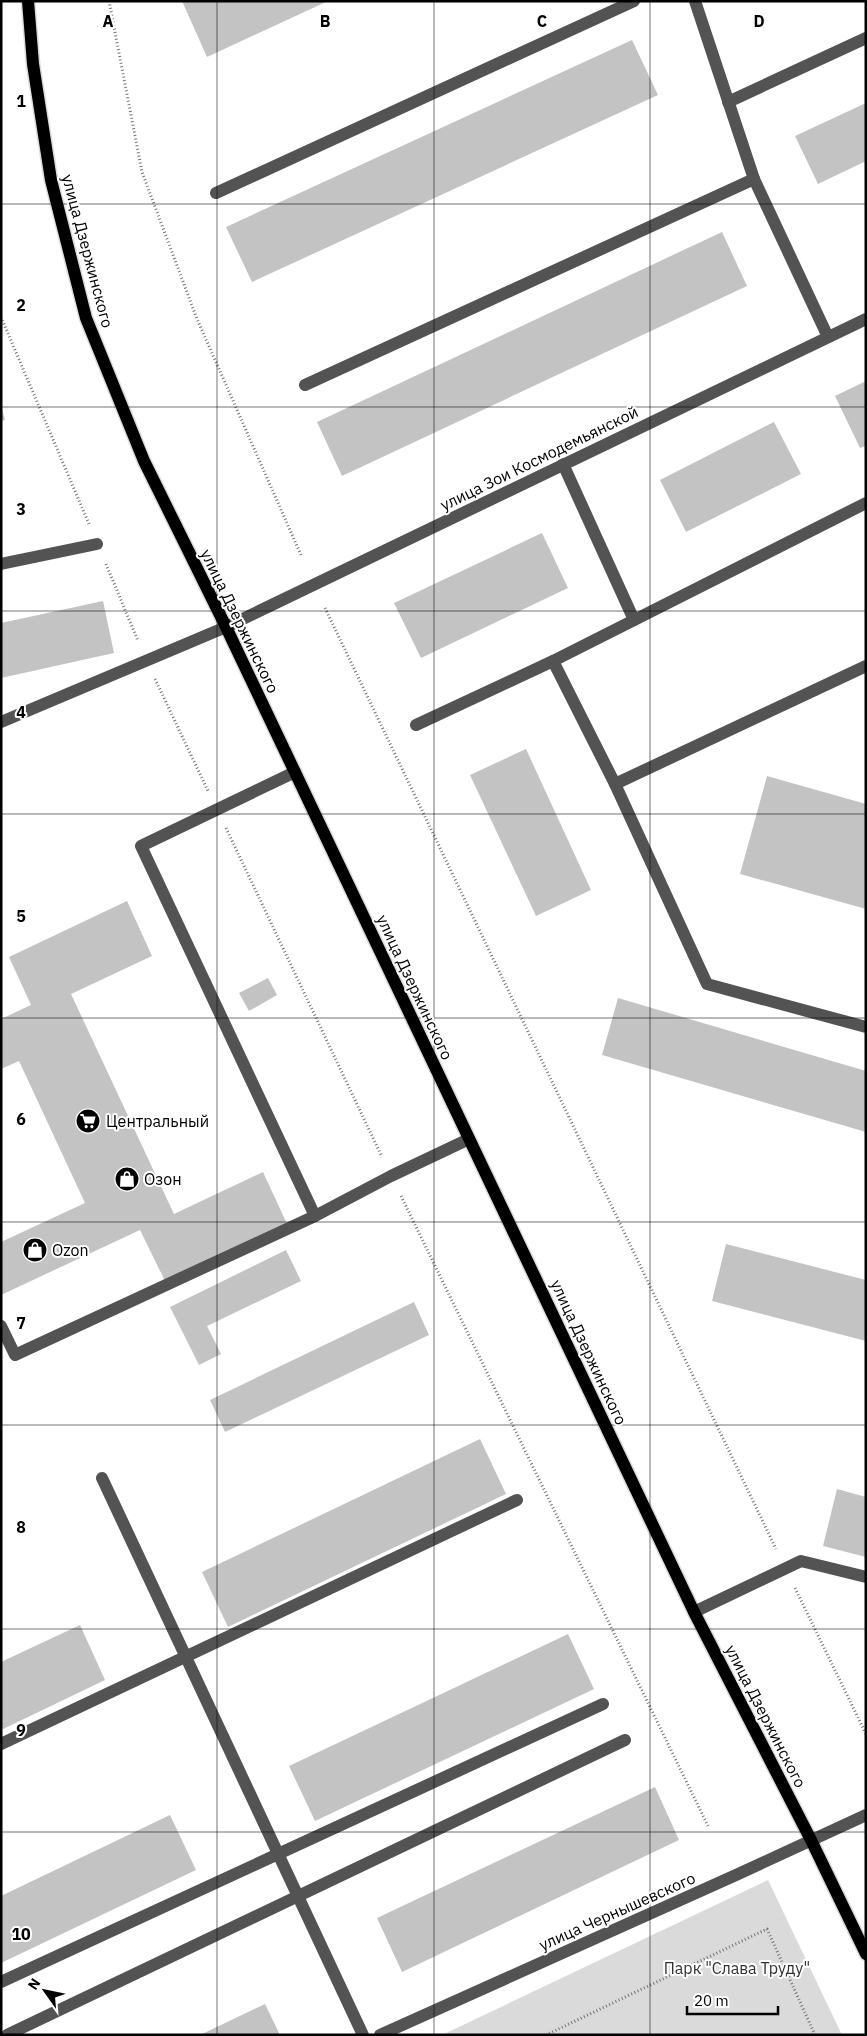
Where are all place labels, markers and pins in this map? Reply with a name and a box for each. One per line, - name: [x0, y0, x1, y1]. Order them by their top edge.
- supermarket icon: Центральный: [75, 1108, 101, 1134]
- place label: Центральный: [106, 1111, 209, 1131]
- shop icon: Озон: [114, 1166, 140, 1192]
- place label: Озон: [144, 1169, 182, 1189]
- shop icon: Ozon: [22, 1237, 48, 1263]
- place label: Ozon: [52, 1240, 89, 1260]

